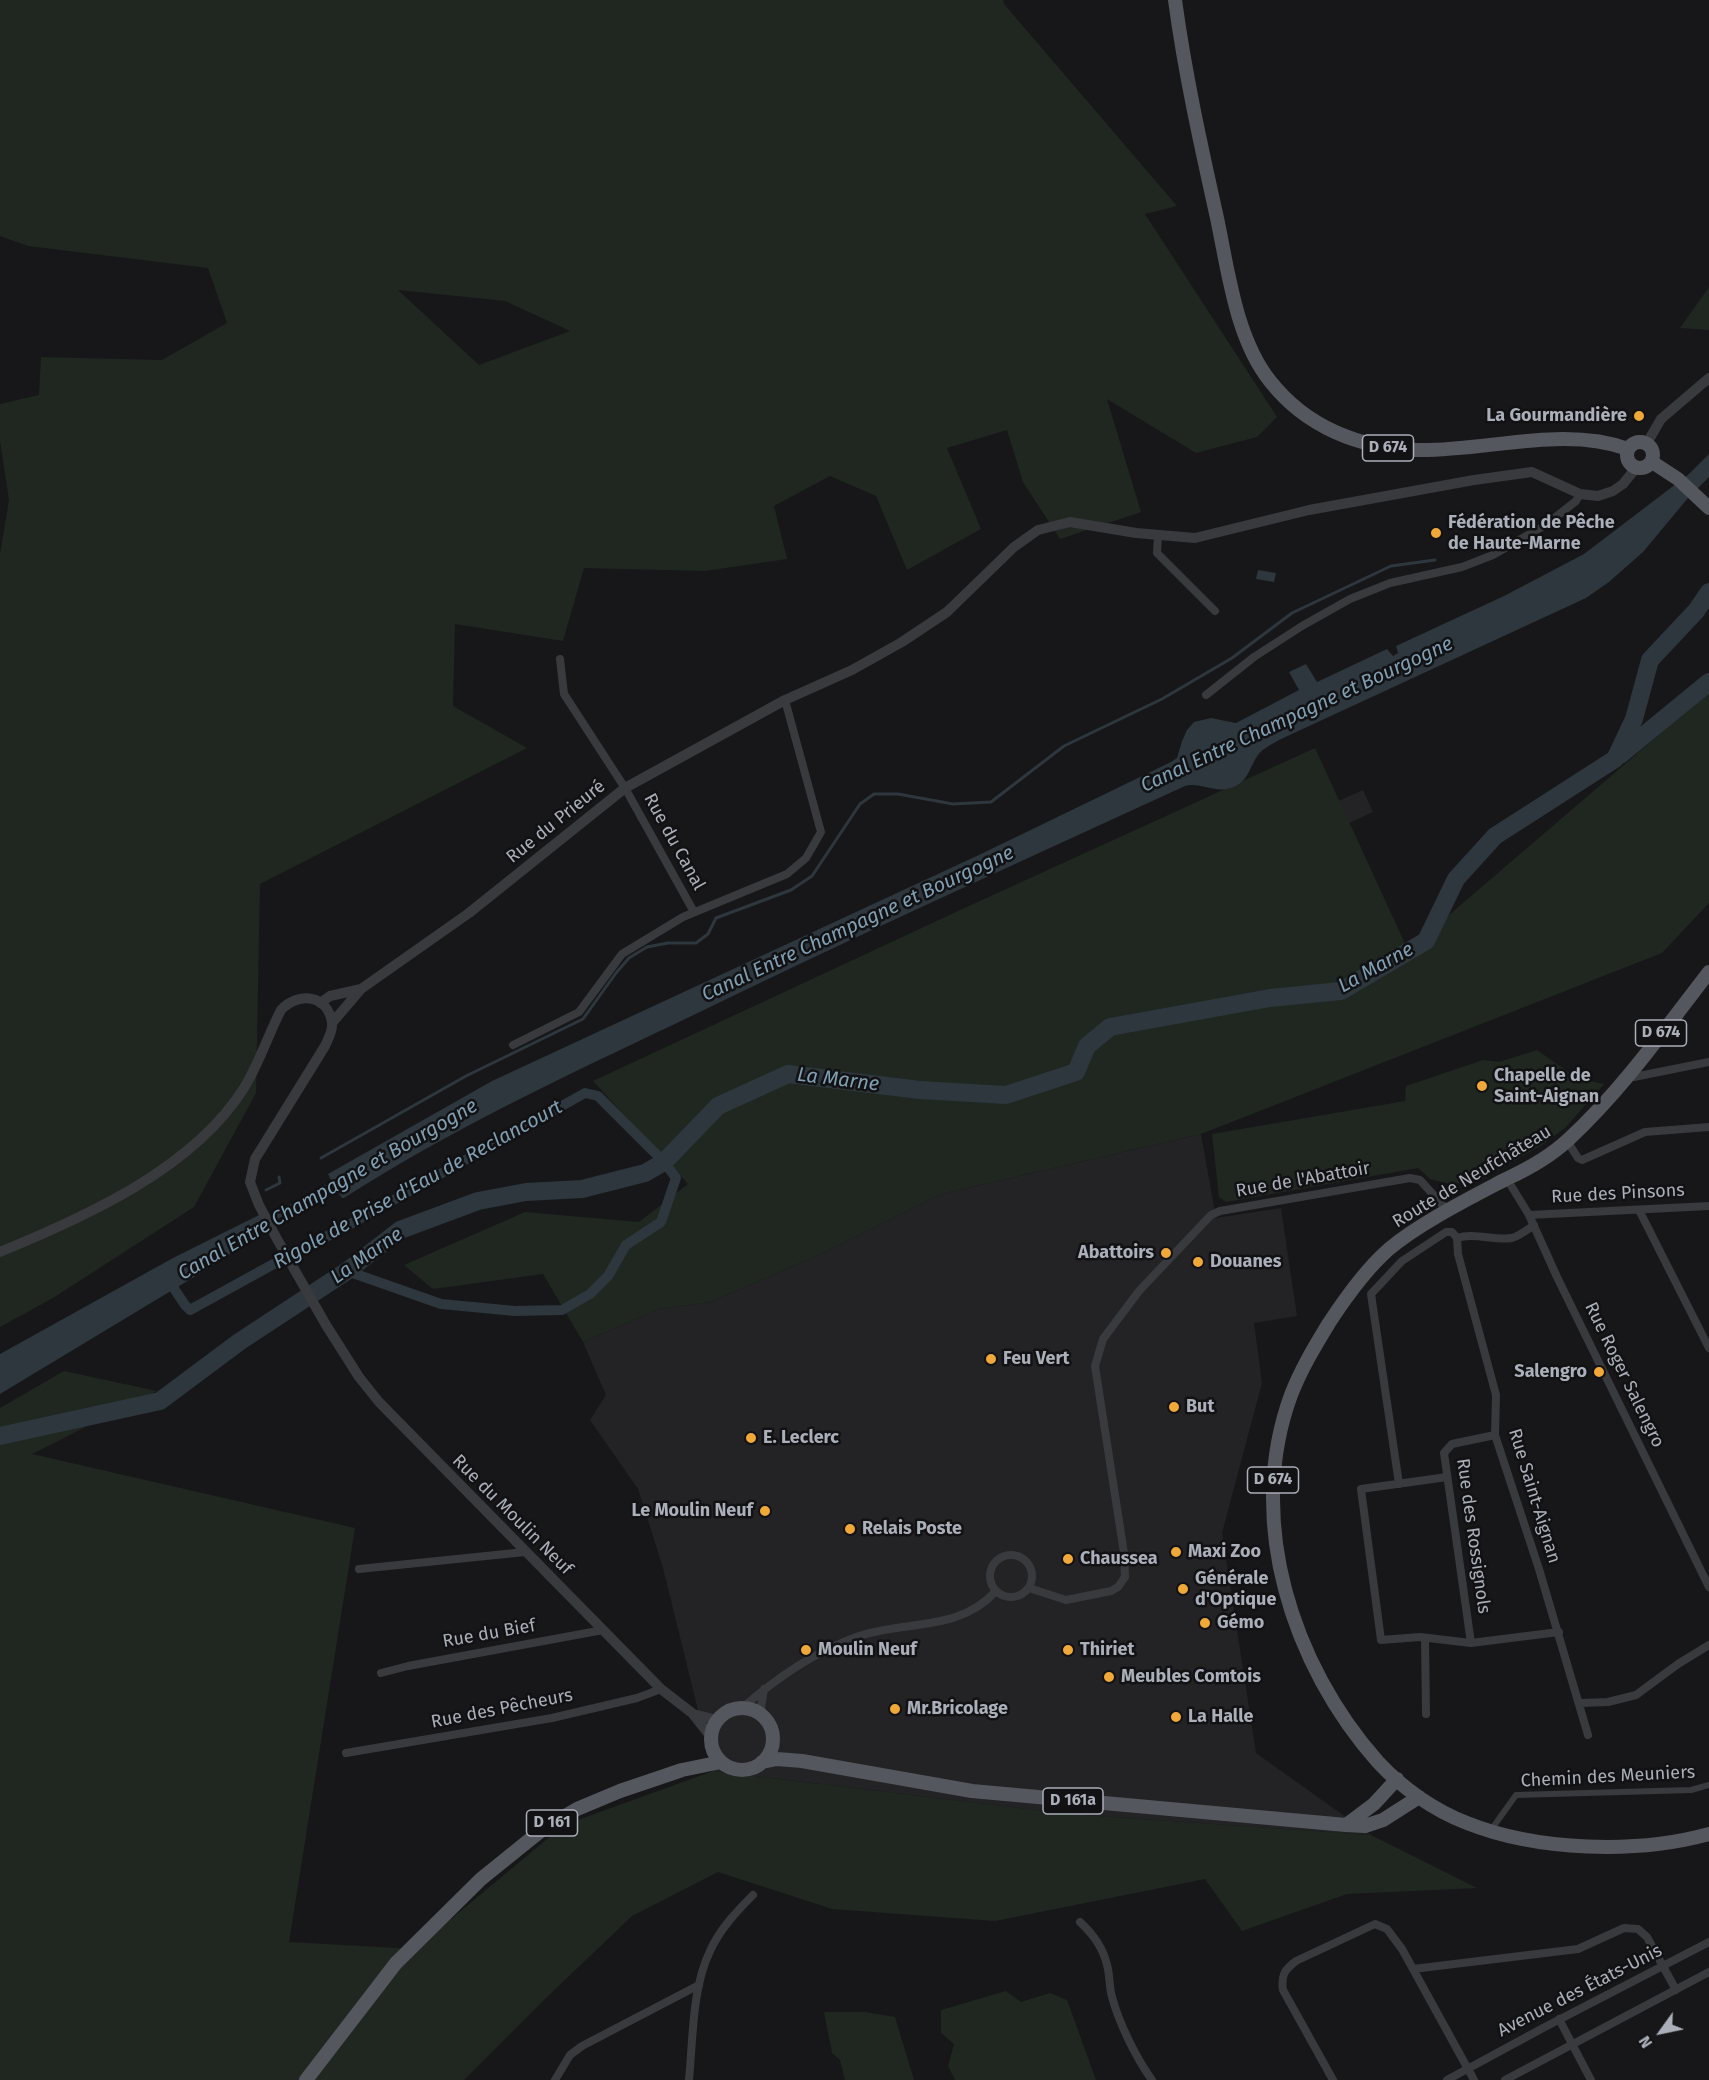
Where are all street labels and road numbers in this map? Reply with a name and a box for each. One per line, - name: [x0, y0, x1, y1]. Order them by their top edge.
- road number: D 674: [1362, 435, 1414, 461]
- street label: Rue du Prieuré: [502, 776, 610, 868]
- street label: Rue du Canal: [639, 790, 709, 894]
- road number: D 674: [1636, 1020, 1686, 1046]
- street label: Route de Neufchâteau: [1389, 1121, 1555, 1233]
- street label: Rue de l'Abattoir: [1234, 1158, 1372, 1202]
- street label: Rue des Pinsons: [1551, 1180, 1685, 1208]
- street label: Rue Roger Salengro: [1579, 1299, 1669, 1451]
- street label: Rue Saint-Aignan: [1503, 1426, 1565, 1566]
- street label: Rue du Moulin Neuf: [447, 1450, 577, 1580]
- street label: Rue des Rossignols: [1451, 1457, 1495, 1615]
- road number: D 674: [1248, 1467, 1298, 1493]
- street label: Rue du Bief: [441, 1615, 537, 1653]
- street label: Rue des Pêcheurs: [429, 1685, 575, 1733]
- street label: Chemin des Meuniers: [1520, 1762, 1696, 1792]
- road number: D 161a: [1043, 1788, 1103, 1814]
- road number: D 161: [526, 1810, 578, 1836]
- street label: Avenue des États-Unis: [1494, 1940, 1666, 2042]

